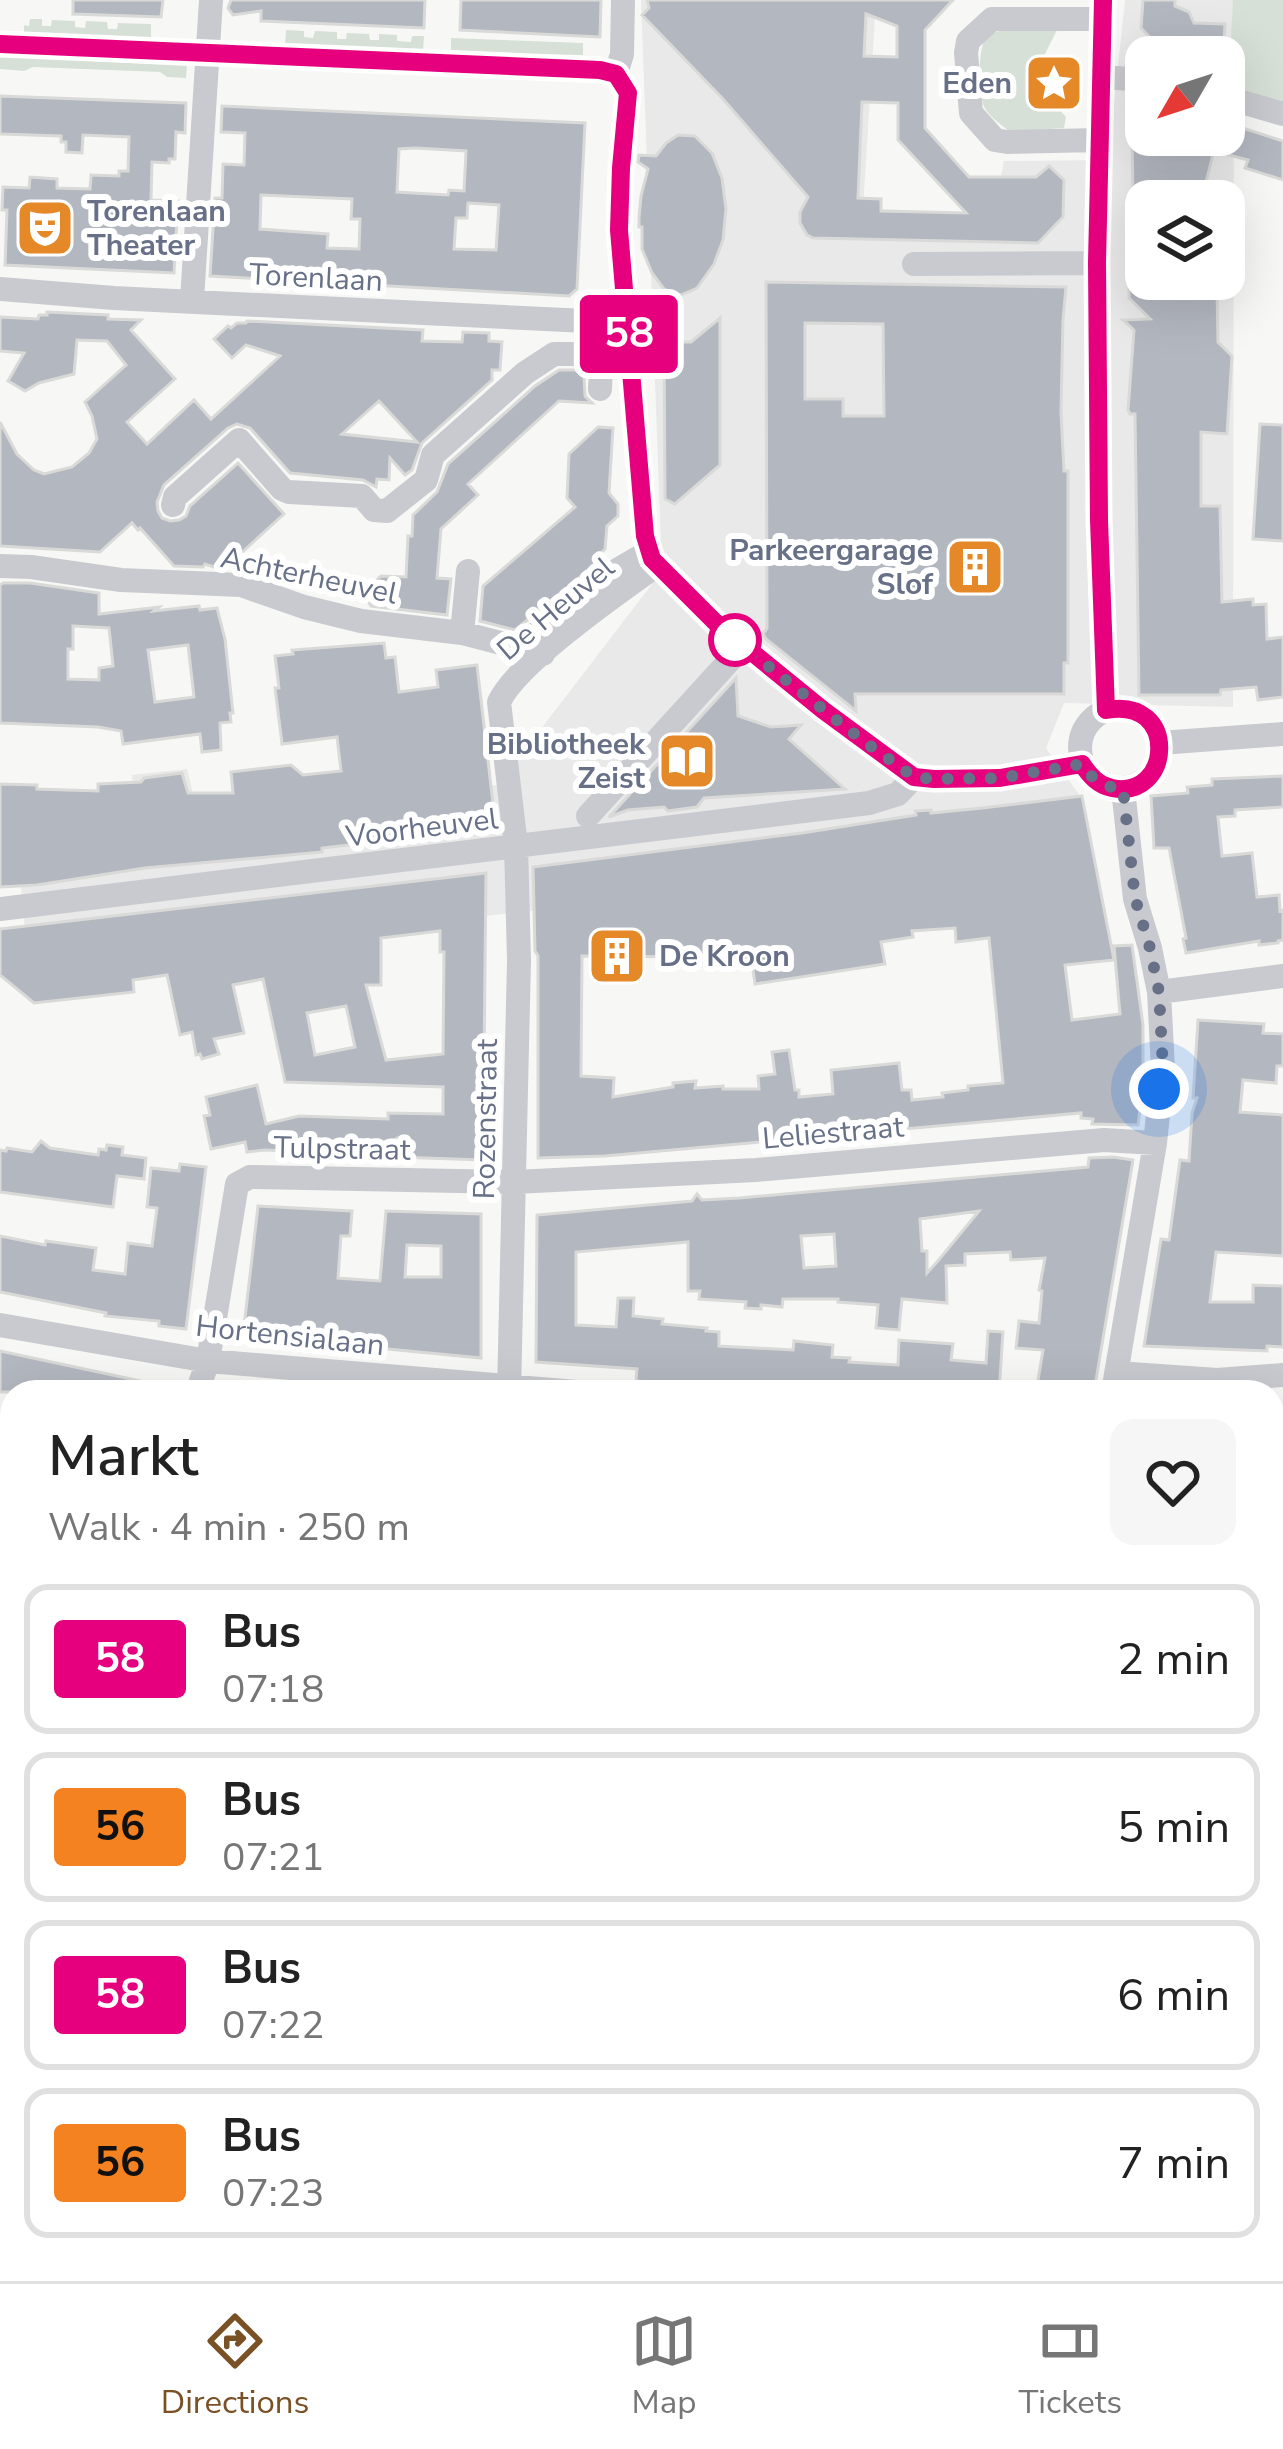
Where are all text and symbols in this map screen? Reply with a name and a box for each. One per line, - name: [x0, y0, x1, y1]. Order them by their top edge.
- north arrow: [1125, 36, 1245, 156]
- map controls: [1125, 36, 1245, 300]
- place icon: Eden: [1023, 52, 1085, 114]
- place label: Eden: [942, 63, 1012, 104]
- button: layers: [1125, 180, 1245, 300]
- place label: Torenlaan Theater: [87, 191, 226, 266]
- theatre icon: Torenlaan Theater: [14, 197, 76, 259]
- street label: Torenlaan: [248, 254, 384, 302]
- line badge: 58: [575, 295, 683, 373]
- text: 58: [604, 305, 654, 362]
- place label: Parkeergarage Slof: [729, 530, 934, 605]
- building icon: Parkeergarage Slof: [944, 536, 1006, 598]
- street label: Achterheuvel: [217, 537, 401, 615]
- street label: De Heuvel: [489, 548, 624, 670]
- unlabelled marker: [710, 615, 760, 665]
- place label: Bibliotheek Zeist: [487, 724, 646, 799]
- library icon: Bibliotheek Zeist: [656, 730, 718, 792]
- street label: Voorheuvel: [343, 798, 500, 858]
- building icon: De Kroon: [586, 925, 648, 987]
- place label: De Kroon: [659, 936, 790, 977]
- street label: Rozenstraat: [464, 1038, 508, 1200]
- your location: [1129, 1059, 1189, 1119]
- street label: Leliestraat: [761, 1106, 906, 1160]
- street label: Tulpstraat: [273, 1127, 411, 1171]
- street label: Hortensialaan: [194, 1306, 386, 1366]
- text: Markt: [48, 1417, 198, 1495]
- button: heart: [1110, 1419, 1236, 1545]
- text: Walk · 4 min · 250 m: [48, 1501, 410, 1554]
- text: Bus: [222, 1602, 301, 1663]
- text: 2 min: [1117, 1629, 1230, 1690]
- text: 58: [95, 1630, 145, 1687]
- text: 07:18: [222, 1663, 325, 1716]
- text: Bus: [222, 1770, 301, 1831]
- text: 5 min: [1117, 1797, 1230, 1858]
- text: 56: [95, 1798, 145, 1855]
- text: 07:21: [222, 1831, 325, 1884]
- text: Bus: [222, 1938, 301, 1999]
- text: 6 min: [1117, 1965, 1230, 2026]
- text: 58: [95, 1966, 145, 2023]
- text: 07:22: [222, 1999, 325, 2052]
- text: Bus: [222, 2106, 301, 2167]
- text: 7 min: [1117, 2133, 1230, 2194]
- text: 56: [95, 2134, 145, 2191]
- text: 07:23: [222, 2167, 325, 2220]
- tab: Directions: [161, 2308, 309, 2425]
- tab: Map: [631, 2308, 697, 2425]
- tab: Tickets: [1018, 2308, 1122, 2425]

